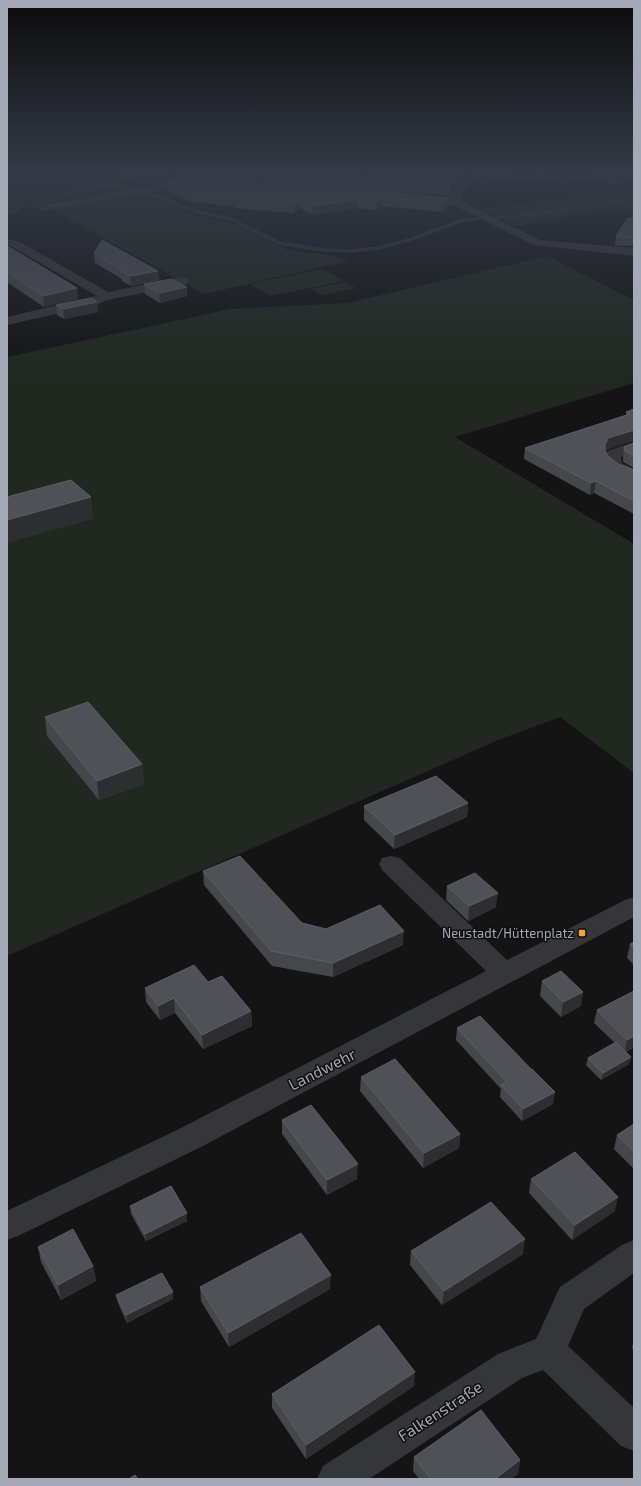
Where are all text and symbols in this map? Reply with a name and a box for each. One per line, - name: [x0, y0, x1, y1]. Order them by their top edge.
- place label: Neustadt/Hüttenplatz: [442, 925, 574, 941]
- marker: Neustadt/Hüttenplatz: [577, 928, 587, 938]
- street label: Landwehr: [285, 1043, 359, 1094]
- street label: Falkenstraße: [394, 1376, 485, 1445]

